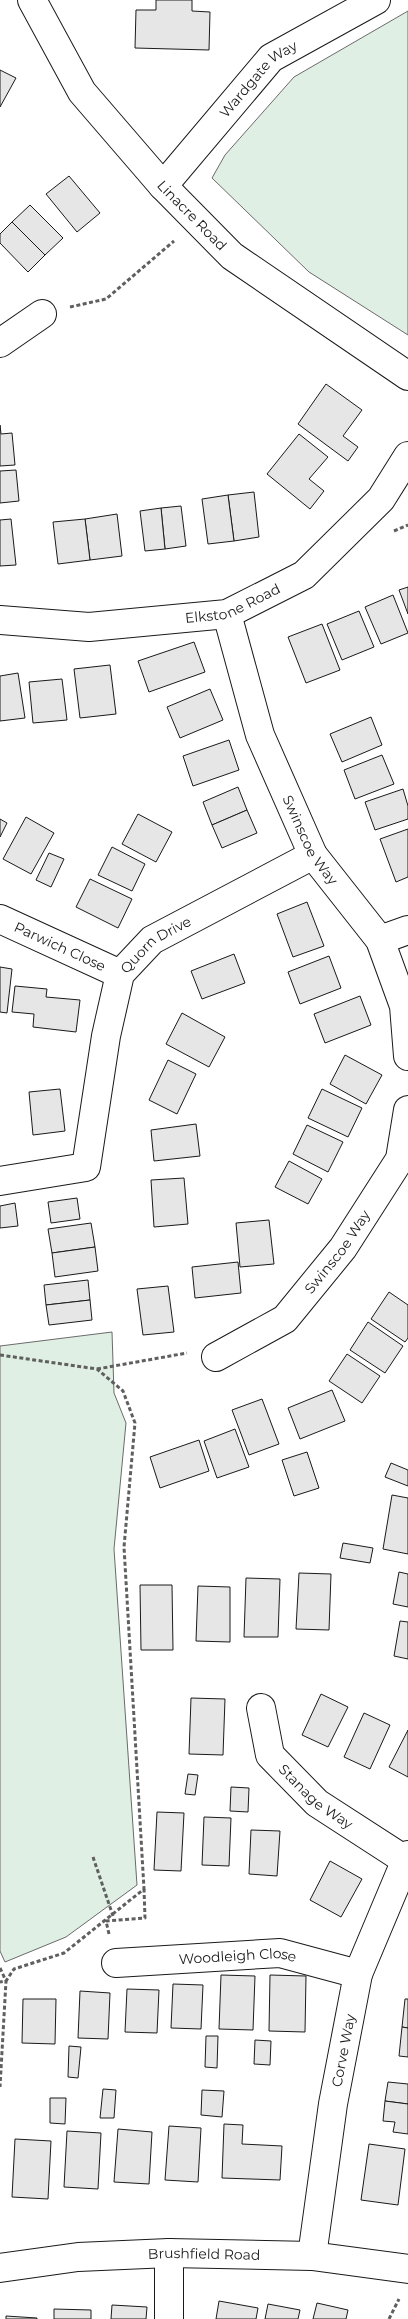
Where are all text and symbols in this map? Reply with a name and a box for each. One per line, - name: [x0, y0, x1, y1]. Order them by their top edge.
- street label: Wardgate Way: [216, 36, 301, 121]
- street label: Linacre Road: [153, 177, 231, 254]
- street label: Elkstone Road: [184, 580, 283, 627]
- street label: Swinscoe Way: [279, 792, 342, 889]
- street label: Quorn Drive: [116, 912, 194, 977]
- street label: Parwich Close: [11, 918, 109, 975]
- street label: Swinscoe Way: [300, 1206, 374, 1297]
- street label: Stanage Way: [275, 1760, 357, 1833]
- street label: Woodleigh Close: [178, 1944, 299, 1968]
- street label: Corve Way: [327, 2012, 359, 2089]
- street label: Brushfield Road: [148, 2244, 261, 2264]

